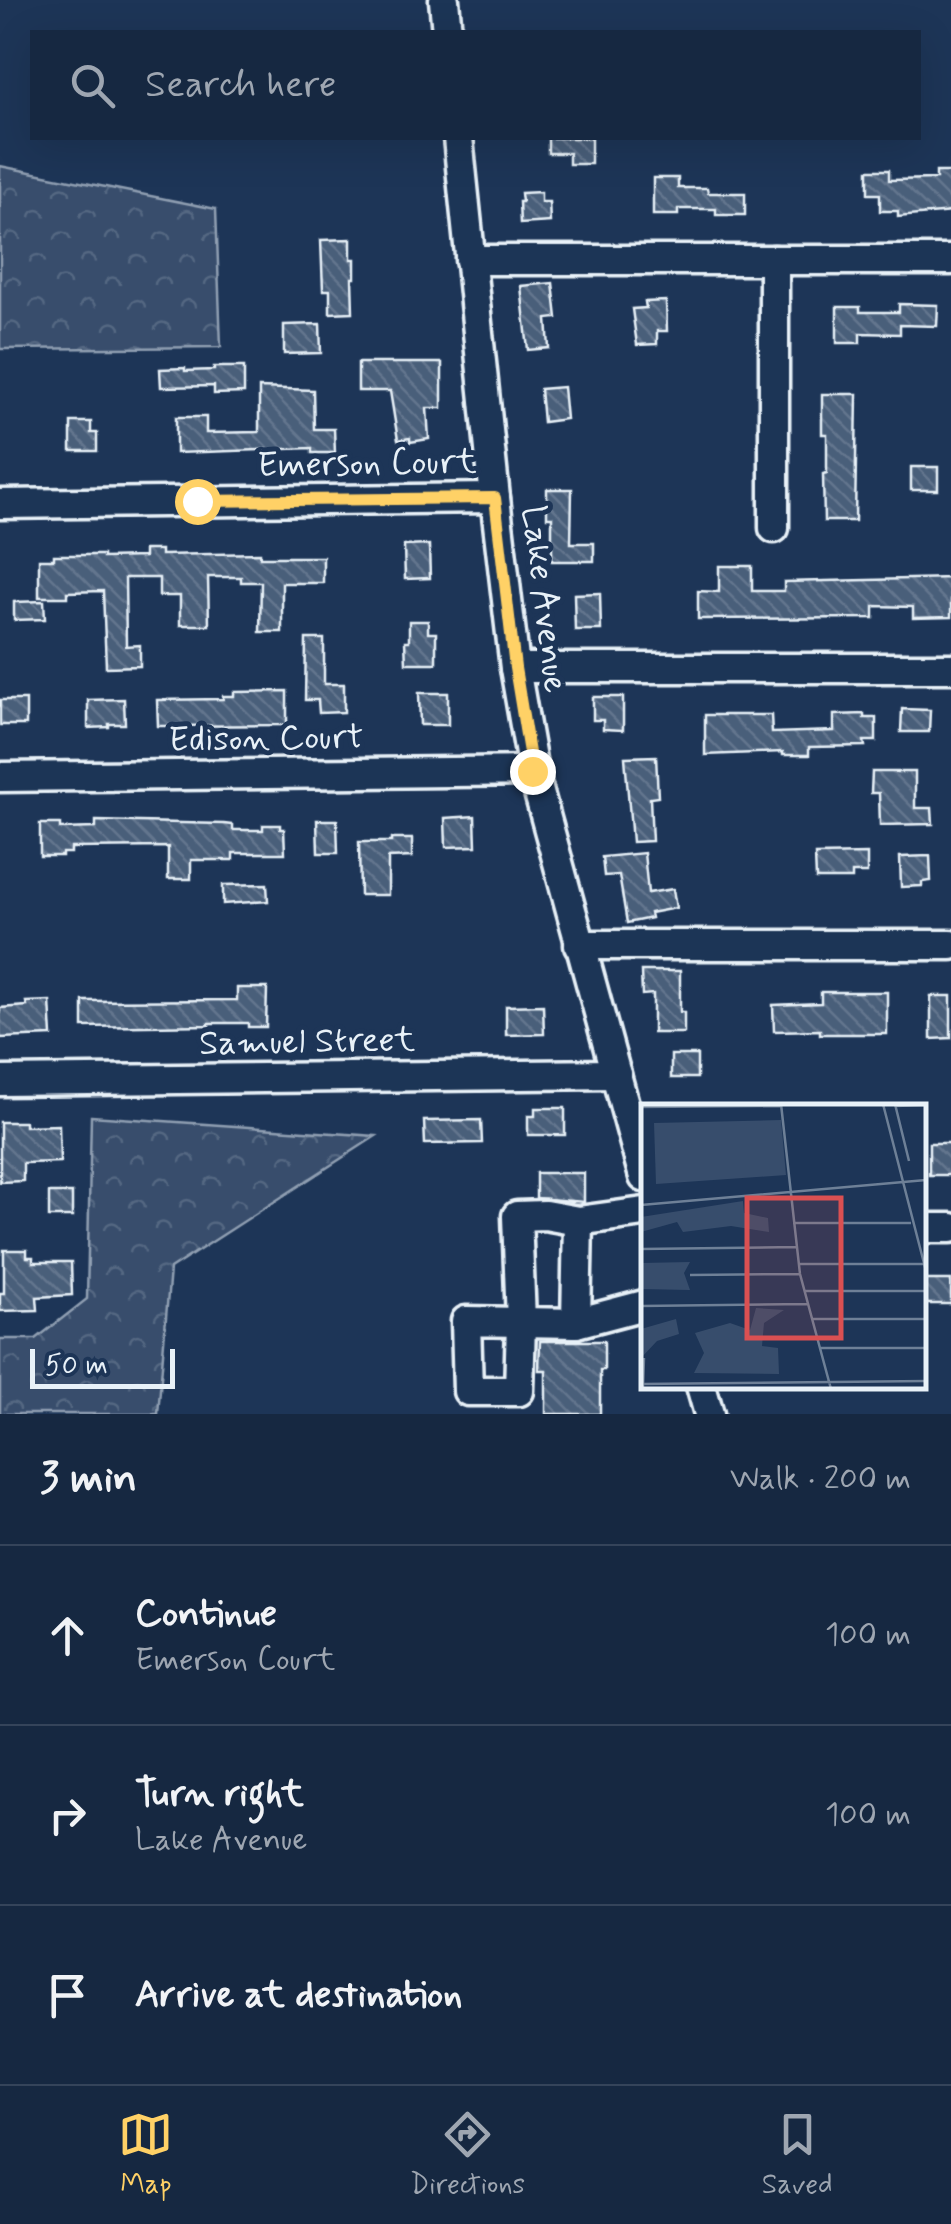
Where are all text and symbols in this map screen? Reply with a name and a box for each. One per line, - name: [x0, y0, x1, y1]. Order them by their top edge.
- search box: [30, 30, 921, 140]
- icon: search: [65, 58, 120, 113]
- text: Search here: [145, 61, 336, 110]
- street label: Emerson Court: [257, 439, 477, 489]
- route start: [175, 479, 221, 525]
- street label: Lake Avenue: [510, 503, 578, 696]
- street label: Edison Court: [168, 714, 364, 764]
- route end: [510, 749, 556, 795]
- street label: Samuel Street: [199, 1017, 416, 1067]
- inset map: [641, 1104, 926, 1389]
- scale bar: [30, 1344, 175, 1388]
- text: 50 m: [45, 1348, 108, 1385]
- text: 3 min: [40, 1452, 137, 1507]
- text: Walk · 200 m: [730, 1458, 911, 1500]
- text: Continue: [135, 1590, 277, 1639]
- icon: ahead: [40, 1608, 95, 1663]
- text: 100 m: [825, 1614, 911, 1656]
- text: Emerson Court: [135, 1639, 335, 1681]
- text: Turn right: [135, 1770, 304, 1819]
- icon: right: [40, 1788, 95, 1843]
- text: 100 m: [825, 1794, 911, 1836]
- text: Lake Avenue: [135, 1819, 307, 1861]
- icon: arrive: [40, 1968, 95, 2023]
- text: Arrive at destination: [135, 1971, 462, 2020]
- tab: Map: [118, 2107, 173, 2204]
- tab: Directions: [410, 2107, 525, 2204]
- tab: Saved: [762, 2107, 833, 2204]

